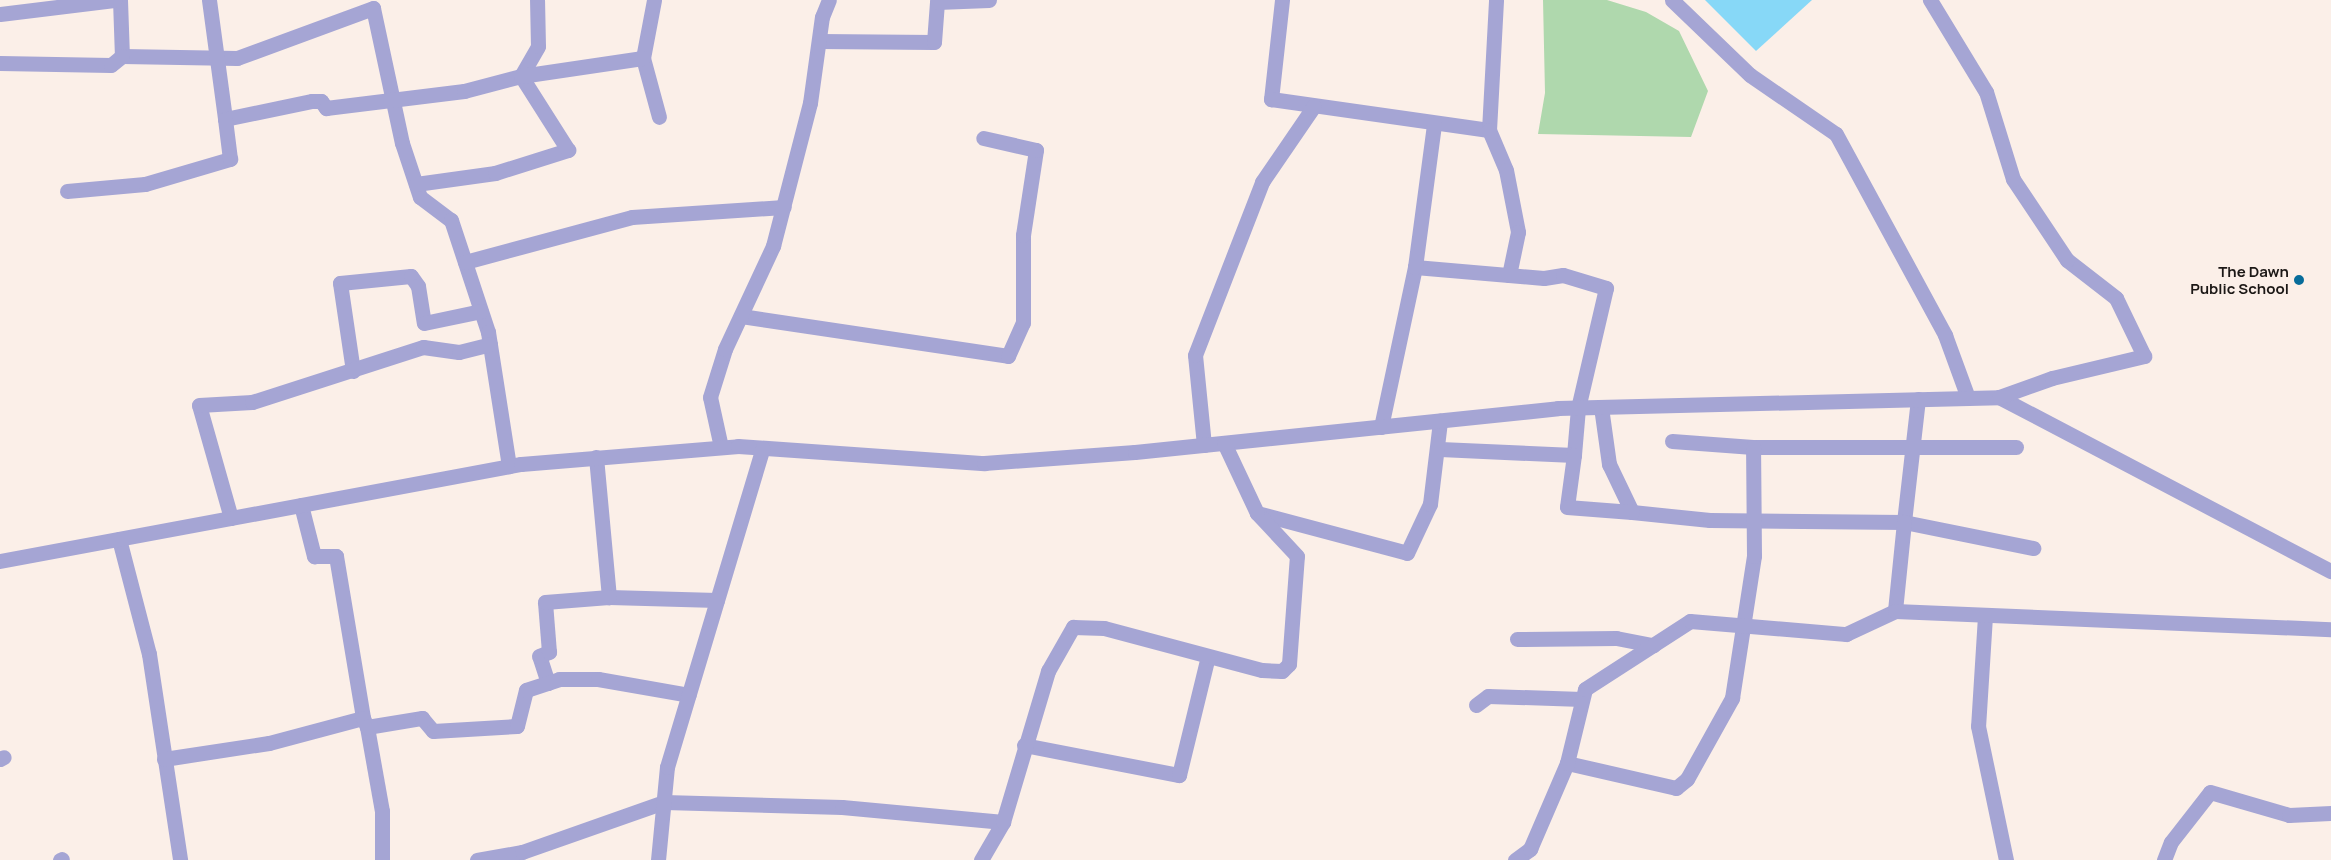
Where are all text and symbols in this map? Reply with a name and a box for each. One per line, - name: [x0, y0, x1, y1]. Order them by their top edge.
- place label: The Dawn Public School: [2190, 262, 2289, 297]
- marker: The Dawn Public School: [2293, 274, 2305, 286]

